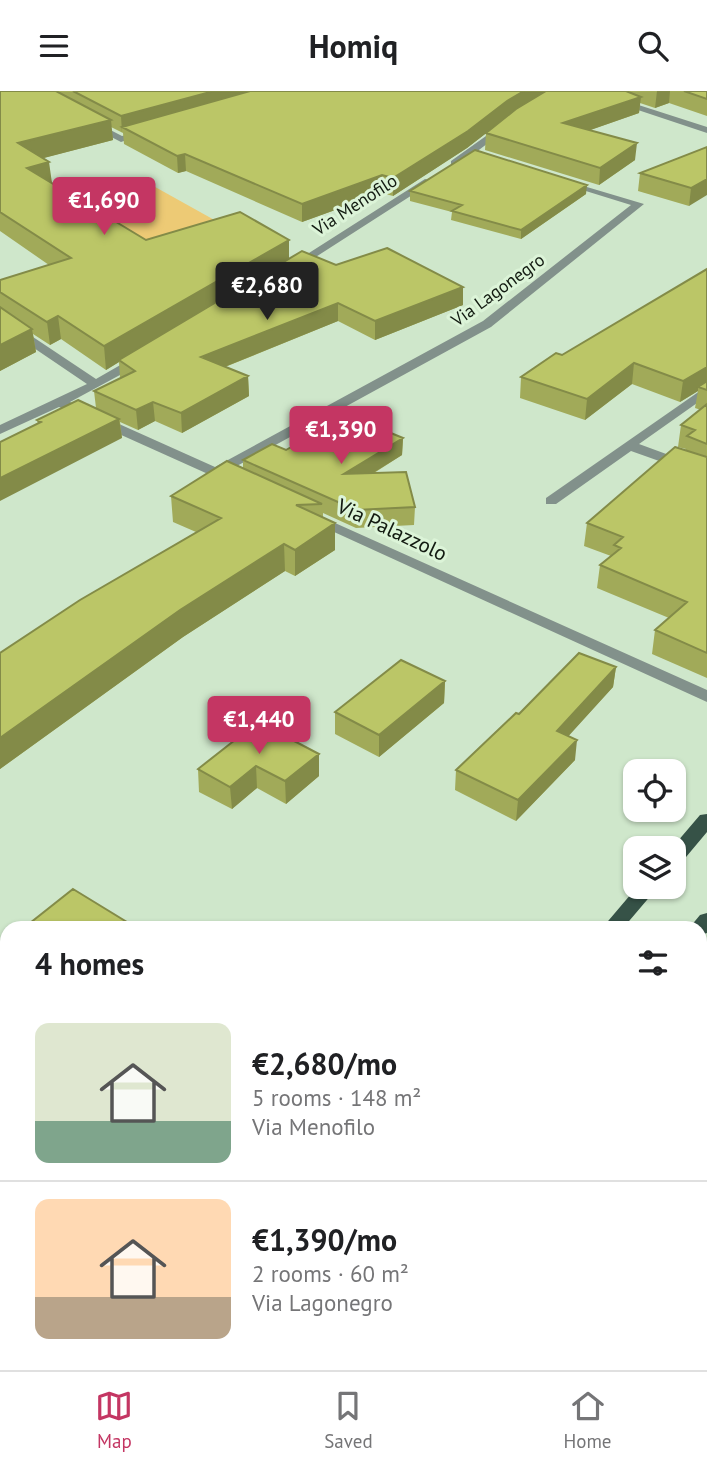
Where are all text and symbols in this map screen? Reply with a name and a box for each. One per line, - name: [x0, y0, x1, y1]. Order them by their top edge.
- text: Homiq: [309, 25, 398, 67]
- icon: menu: [35, 27, 73, 65]
- icon: search: [634, 27, 672, 65]
- street label: Via Menofilo: [307, 169, 401, 241]
- pin: €1,690: [47, 177, 161, 237]
- text: €1,690: [68, 185, 140, 214]
- street label: Via Lagonegro: [446, 248, 549, 332]
- pin: €2,680: [210, 263, 324, 322]
- text: €2,680: [231, 270, 303, 299]
- pin: €1,390: [284, 407, 398, 466]
- text: €1,390: [305, 414, 377, 443]
- street label: Via Palazzolo: [332, 492, 452, 567]
- pin: €1,440: [202, 697, 316, 756]
- text: €1,440: [223, 704, 295, 733]
- map controls: [623, 759, 686, 899]
- button: locate: [623, 759, 686, 822]
- button: layers: [623, 836, 686, 899]
- text: 4 homes: [35, 944, 144, 983]
- icon: filters: [634, 944, 672, 982]
- text: €2,680/mo: [252, 1044, 397, 1083]
- icon: home: [91, 1051, 175, 1135]
- text: 5 rooms · 148 m²: [252, 1083, 421, 1112]
- text: Via Menofilo: [252, 1112, 375, 1141]
- text: €1,390/mo: [252, 1220, 397, 1259]
- icon: home: [91, 1227, 175, 1311]
- text: 2 rooms · 60 m²: [252, 1259, 409, 1288]
- text: Via Lagonegro: [252, 1288, 393, 1317]
- tab: Map: [95, 1387, 133, 1453]
- tab: Saved: [324, 1387, 373, 1453]
- tab: Home: [563, 1387, 612, 1453]

